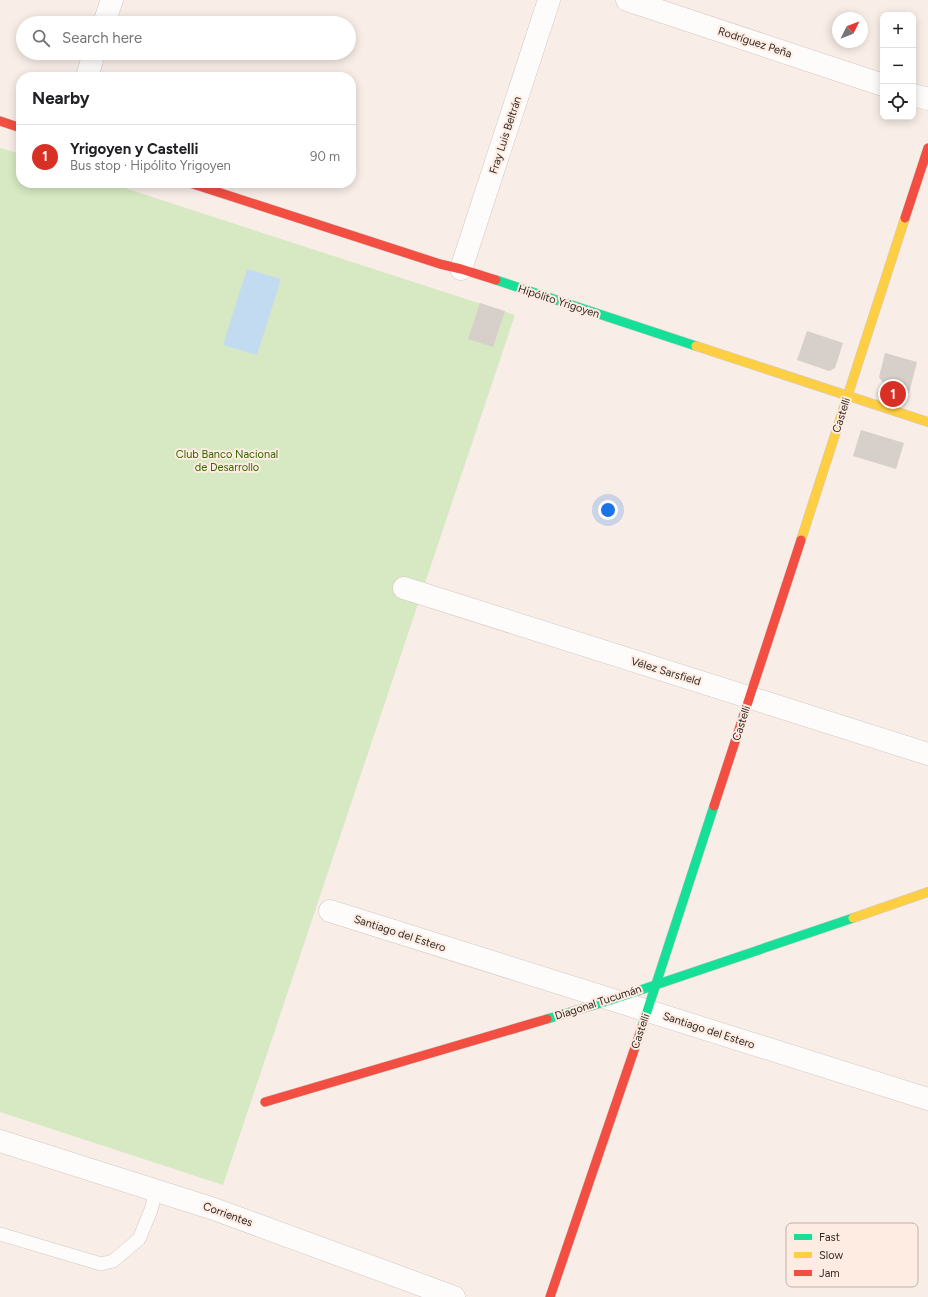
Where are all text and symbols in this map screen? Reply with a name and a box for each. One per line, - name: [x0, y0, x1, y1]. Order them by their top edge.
- north arrow: [832, 12, 868, 48]
- map controls: [880, 12, 916, 120]
- button: +: [880, 12, 916, 48]
- search box: [16, 16, 356, 60]
- street label: Rodríguez Peña: [716, 24, 793, 61]
- icon: search: [30, 27, 52, 49]
- text: Search here: [62, 29, 142, 47]
- button: −: [880, 48, 916, 84]
- button: locate: [880, 84, 916, 120]
- text: Nearby: [32, 88, 90, 108]
- street label: Fray Luis Beltrán: [487, 95, 524, 176]
- text: Yrigoyen y Castelli: [70, 140, 198, 158]
- text: 1: [42, 149, 48, 164]
- text: 90 m: [310, 149, 340, 164]
- text: Bus stop · Hipólito Yrigoyen: [70, 158, 231, 173]
- street label: Hipólito Yrigoyen: [516, 282, 601, 321]
- pin: 1: [880, 379, 906, 409]
- street label: Castelli: [830, 396, 853, 434]
- park label: Club Banco Nacional de Desarrollo: [176, 448, 278, 474]
- your location: [598, 500, 618, 520]
- street label: Vélez Sarsfield: [629, 655, 702, 688]
- street label: Castelli: [730, 704, 753, 742]
- street label: Santiago del Estero: [352, 912, 447, 954]
- street label: Diagonal Tucumán: [553, 982, 643, 1023]
- street label: Santiago del Estero: [661, 1009, 756, 1051]
- street label: Castelli: [628, 1012, 653, 1050]
- street label: Corrientes: [201, 1200, 254, 1229]
- legend: [786, 1223, 918, 1287]
- text: Fast: [819, 1231, 840, 1244]
- text: Slow: [819, 1249, 843, 1262]
- text: Jam: [819, 1267, 840, 1280]

